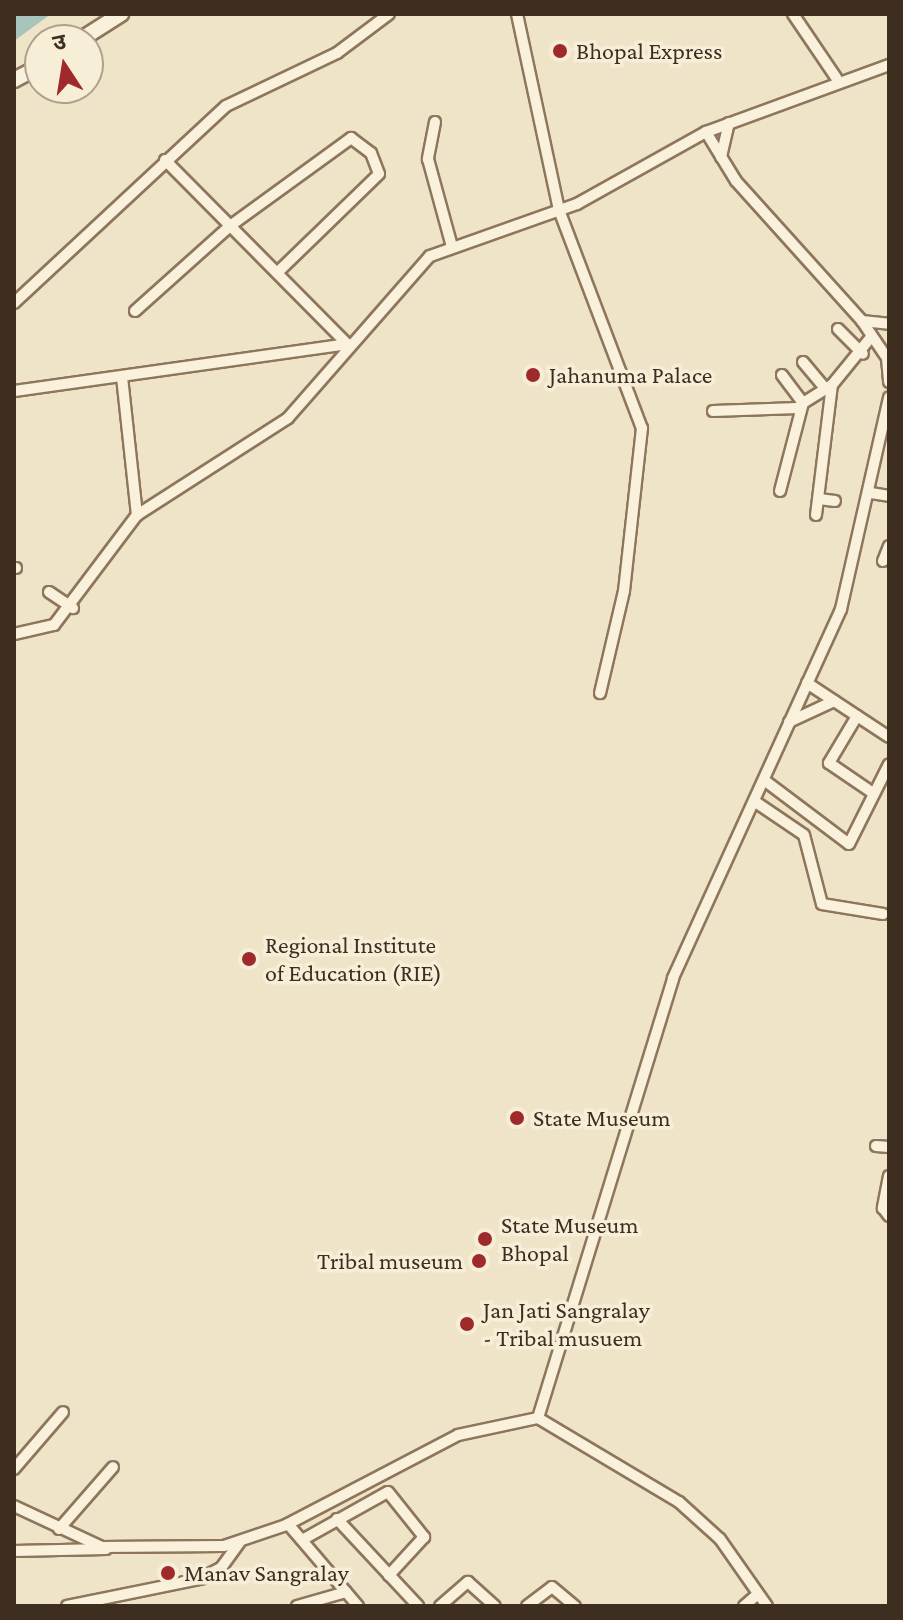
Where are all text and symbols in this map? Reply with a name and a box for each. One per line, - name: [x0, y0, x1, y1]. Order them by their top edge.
- north arrow: [24, 24, 104, 104]
- text: उ: [50, 28, 68, 56]
- place label: Bhopal Express: [576, 37, 722, 65]
- marker: Bhopal Express: [551, 42, 569, 60]
- place label: Jahanuma Palace: [549, 361, 712, 389]
- marker: Jahanuma Palace: [524, 366, 542, 384]
- place label: Regional Institute of Education (RIE): [265, 931, 442, 987]
- marker: Regional Institute of Education (RIE): [240, 950, 258, 968]
- place label: State Museum: [533, 1104, 671, 1132]
- marker: State Museum: [508, 1109, 526, 1127]
- place label: State Museum Bhopal: [501, 1211, 639, 1267]
- marker: State Museum Bhopal: [476, 1230, 494, 1248]
- place label: Tribal museum: [317, 1247, 463, 1275]
- marker: Tribal museum: [470, 1252, 488, 1270]
- place label: Jan Jati Sangralay - Tribal musuem: [483, 1296, 650, 1352]
- marker: Jan Jati Sangralay - Tribal musuem: [458, 1315, 476, 1333]
- place label: Manav Sangralay: [184, 1559, 349, 1587]
- marker: Manav Sangralay: [159, 1564, 177, 1582]

